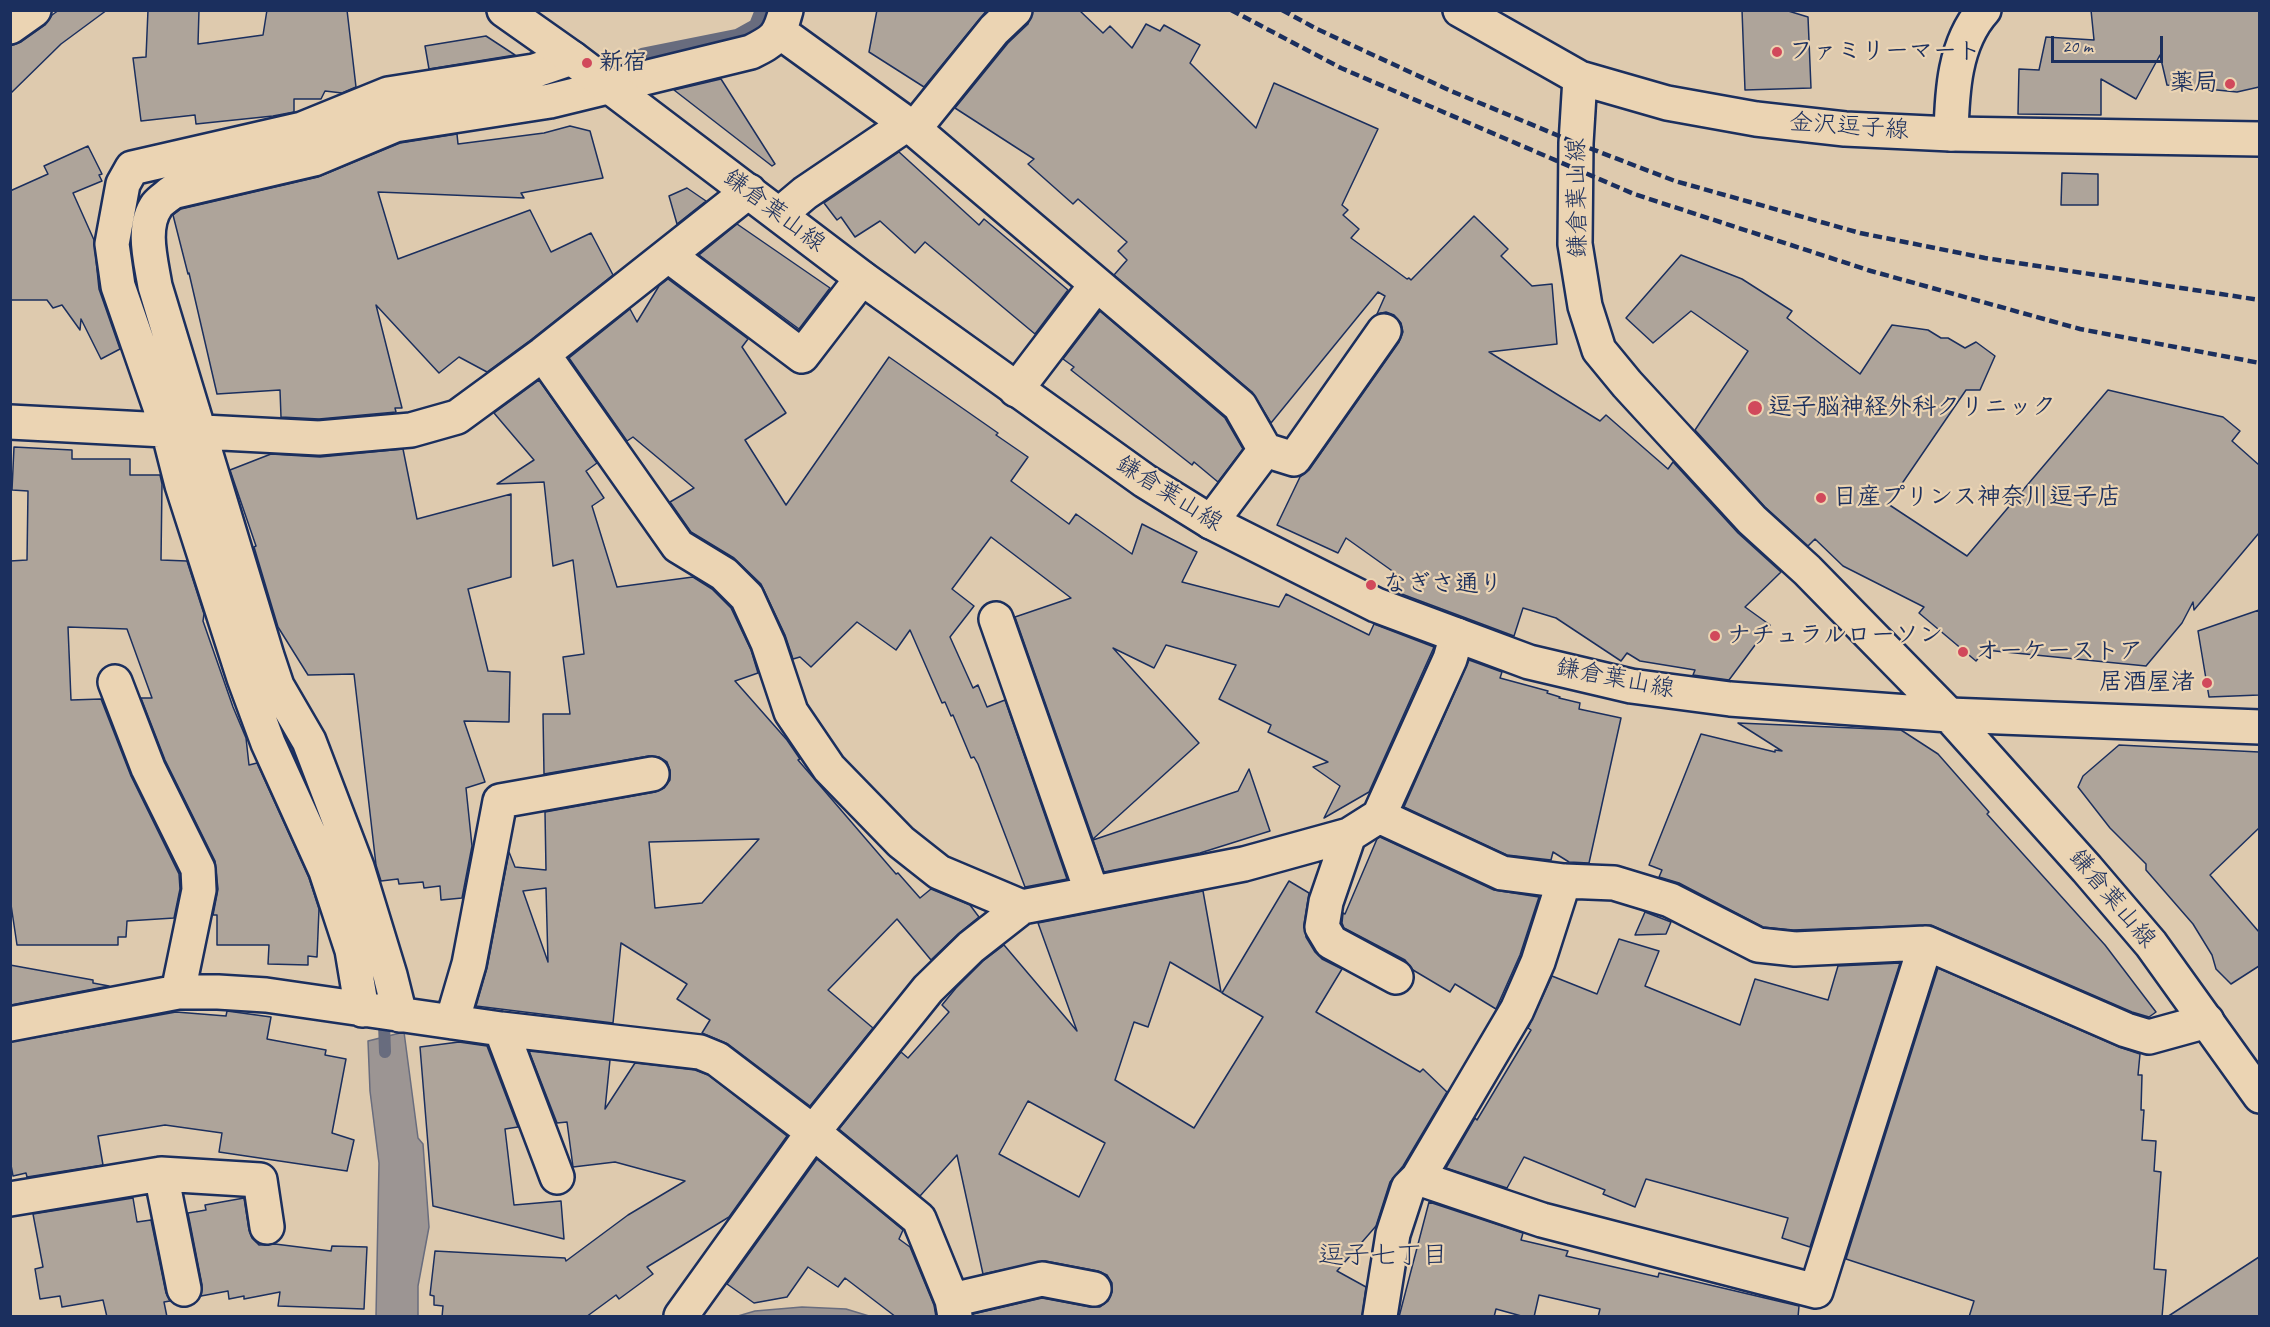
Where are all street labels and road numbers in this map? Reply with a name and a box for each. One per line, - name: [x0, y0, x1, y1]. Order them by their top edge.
- street label: 金沢逗子線: [1788, 108, 1910, 146]
- street label: 鎌倉葉山線: [1563, 138, 1593, 258]
- street label: 鎌倉葉山線: [717, 163, 831, 259]
- street label: 鎌倉葉山線: [1110, 450, 1228, 538]
- street label: 鎌倉葉山線: [1553, 653, 1677, 705]
- street label: 鎌倉葉山線: [2062, 844, 2162, 954]

